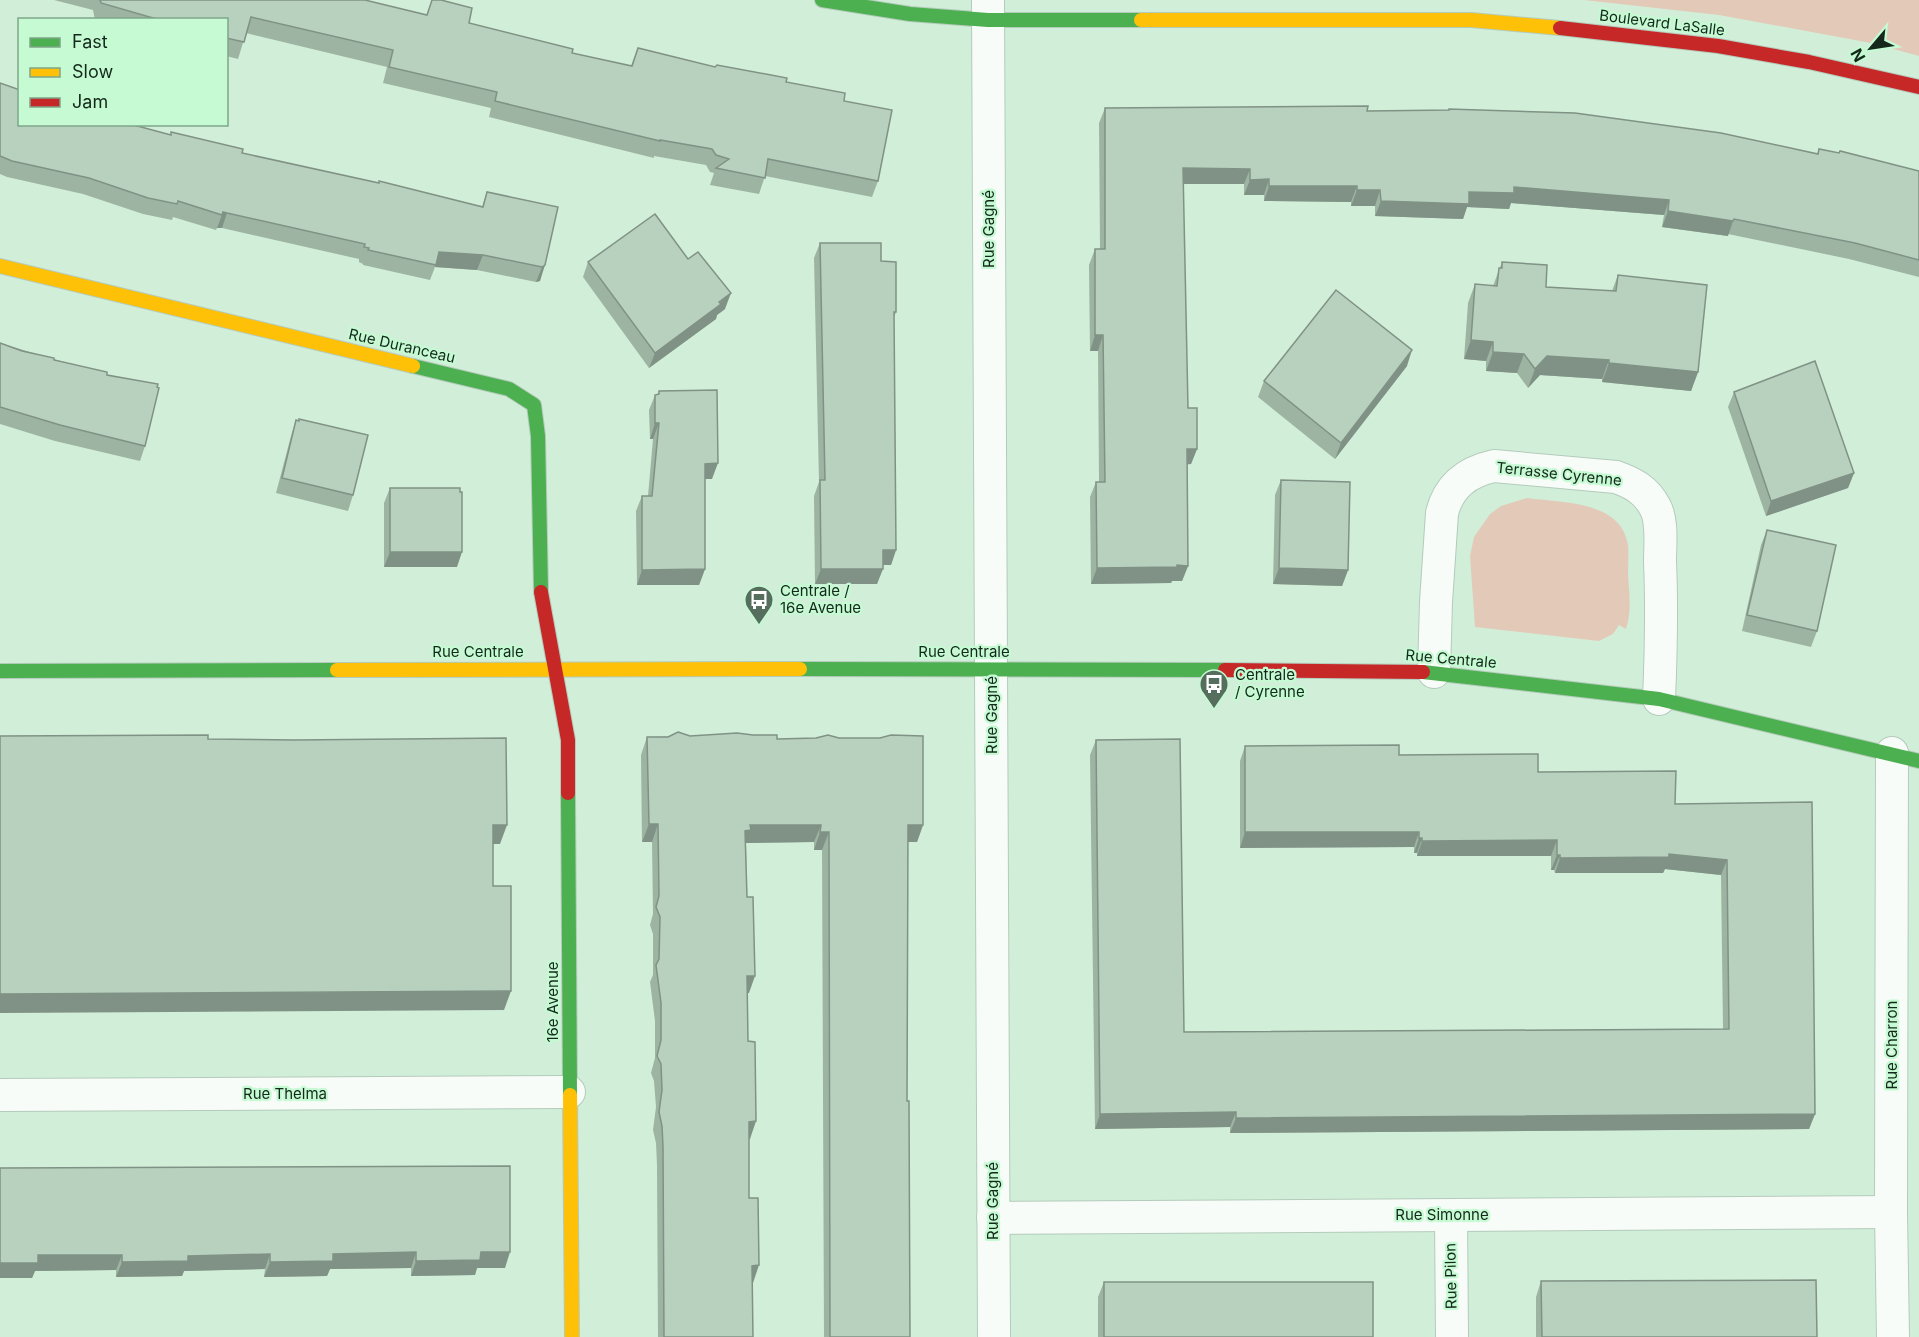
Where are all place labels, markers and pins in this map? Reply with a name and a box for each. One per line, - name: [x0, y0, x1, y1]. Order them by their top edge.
- place label: Centrale / 16e Avenue: [780, 581, 861, 617]
- bus stop icon: Centrale / 16e Avenue: [743, 584, 775, 626]
- place label: Centrale / Cyrenne: [1235, 665, 1305, 701]
- bus stop icon: Centrale / Cyrenne: [1198, 668, 1230, 710]

